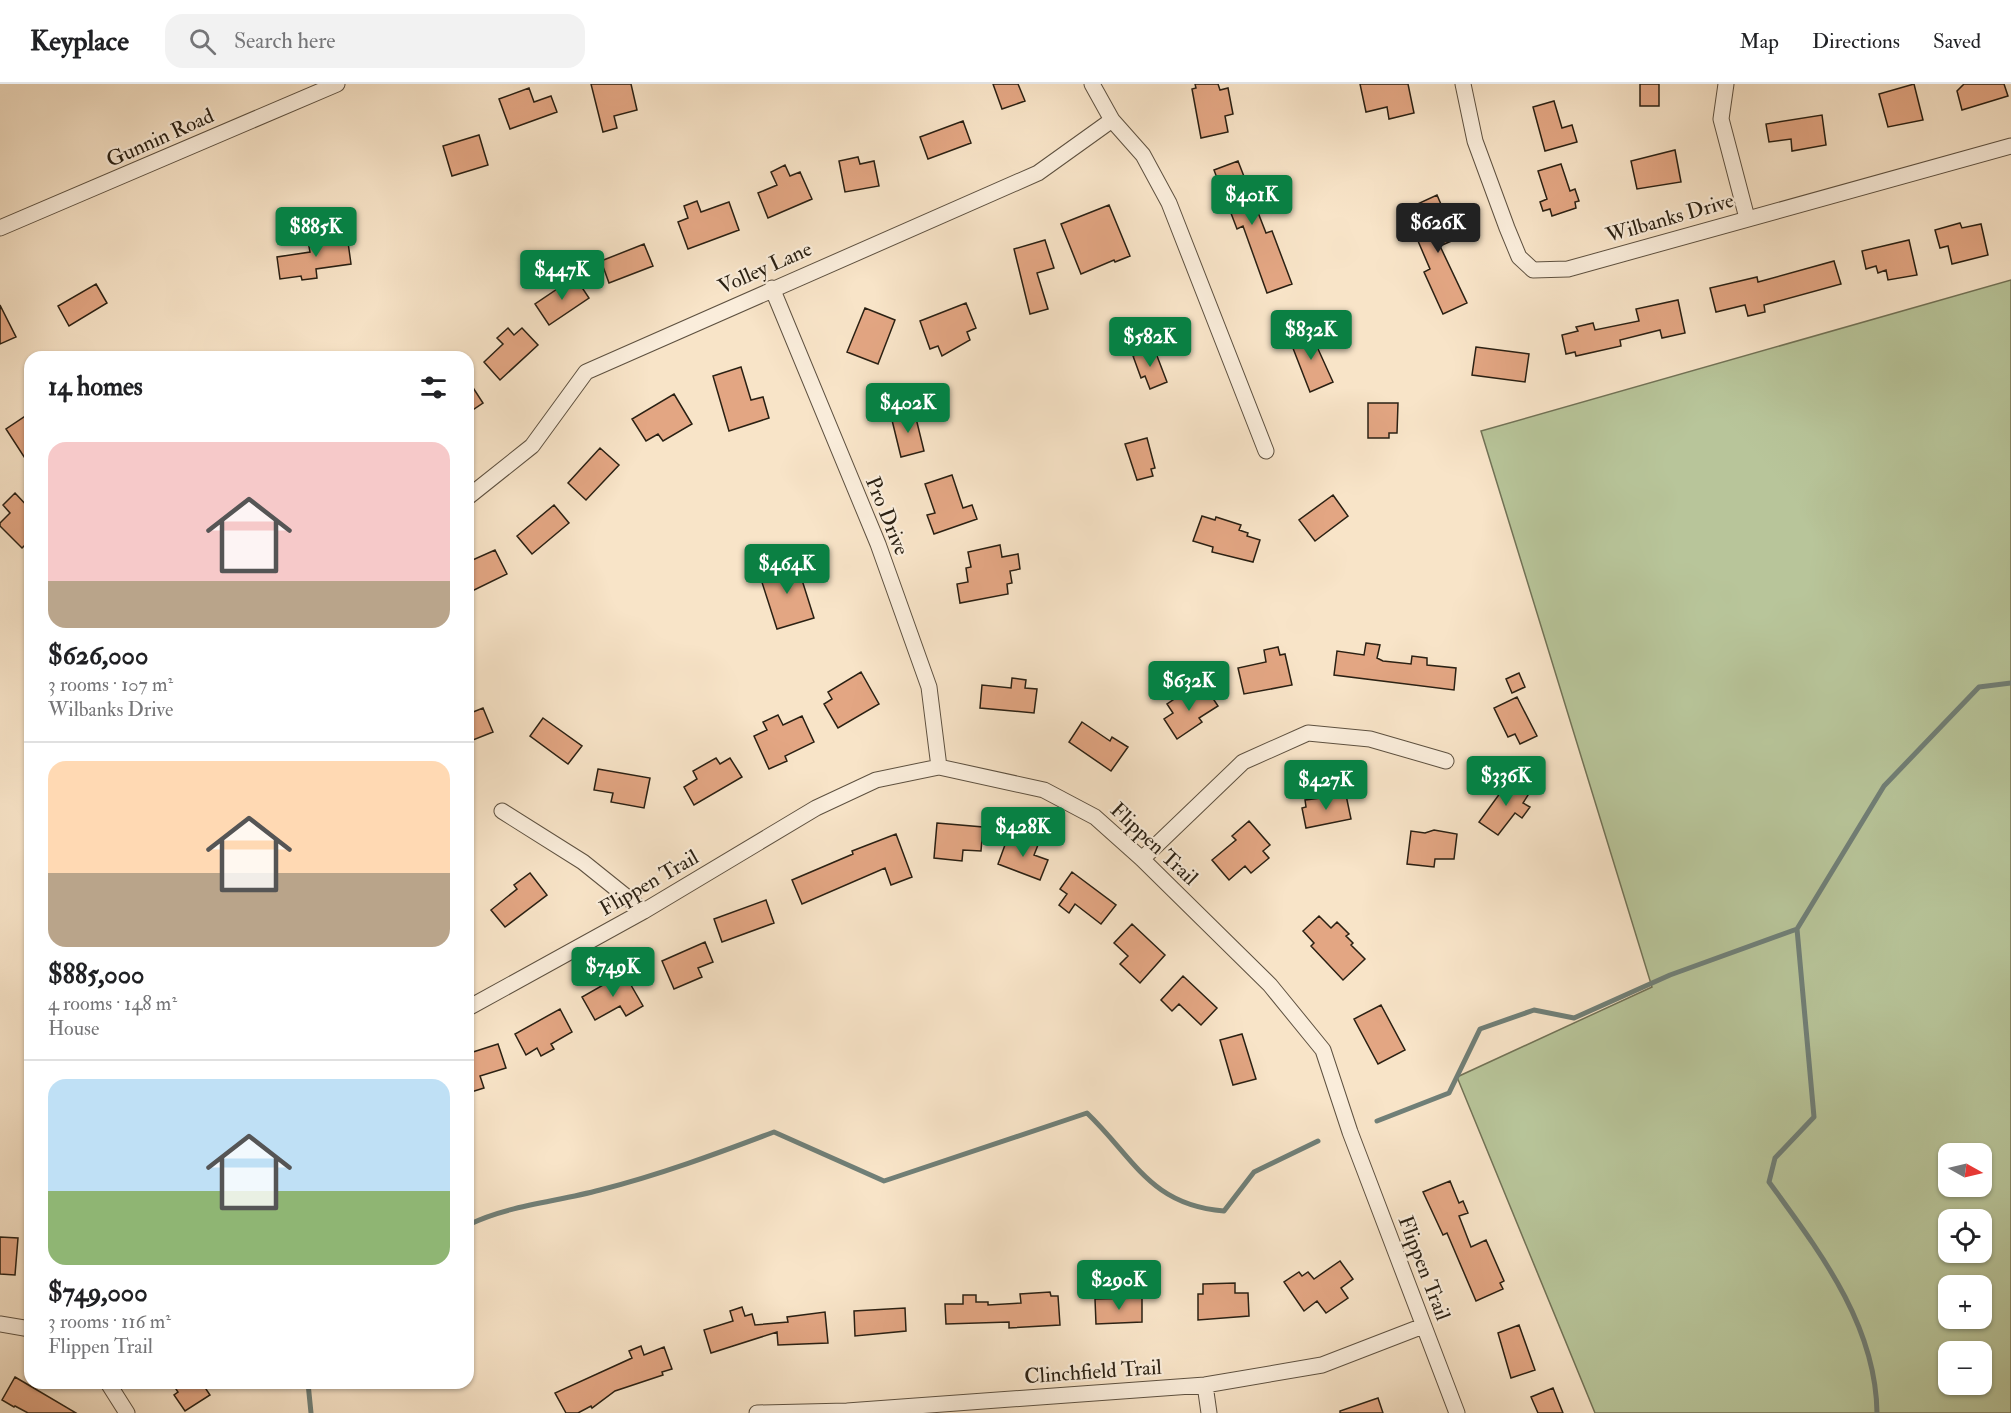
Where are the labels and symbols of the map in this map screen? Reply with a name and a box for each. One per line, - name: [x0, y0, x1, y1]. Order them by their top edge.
- street label: Gunnin Road: [102, 102, 219, 174]
- pin: $401K: [1210, 175, 1294, 226]
- street label: Wilbanks Drive: [1602, 187, 1737, 249]
- pin: $626K: [1396, 203, 1480, 254]
- pin: $885K: [274, 207, 358, 258]
- street label: Volley Lane: [714, 235, 816, 301]
- pin: $447K: [520, 250, 604, 301]
- pin: $832K: [1269, 310, 1353, 361]
- pin: $582K: [1108, 317, 1192, 368]
- pin: $402K: [866, 383, 950, 434]
- street label: Pro Drive: [859, 473, 915, 559]
- pin: $464K: [745, 544, 829, 595]
- pin: $632K: [1147, 661, 1231, 712]
- pin: $336K: [1464, 756, 1548, 807]
- pin: $427K: [1284, 760, 1368, 811]
- street label: Flippen Trail: [1105, 797, 1204, 892]
- pin: $428K: [981, 807, 1065, 858]
- street label: Flippen Trail: [595, 843, 704, 922]
- pin: $749K: [571, 947, 655, 998]
- north arrow: [1938, 1143, 1992, 1197]
- street label: Flippen Trail: [1392, 1212, 1457, 1325]
- pin: $290K: [1077, 1260, 1161, 1311]
- street label: Clinchfield Trail: [1023, 1354, 1163, 1390]

